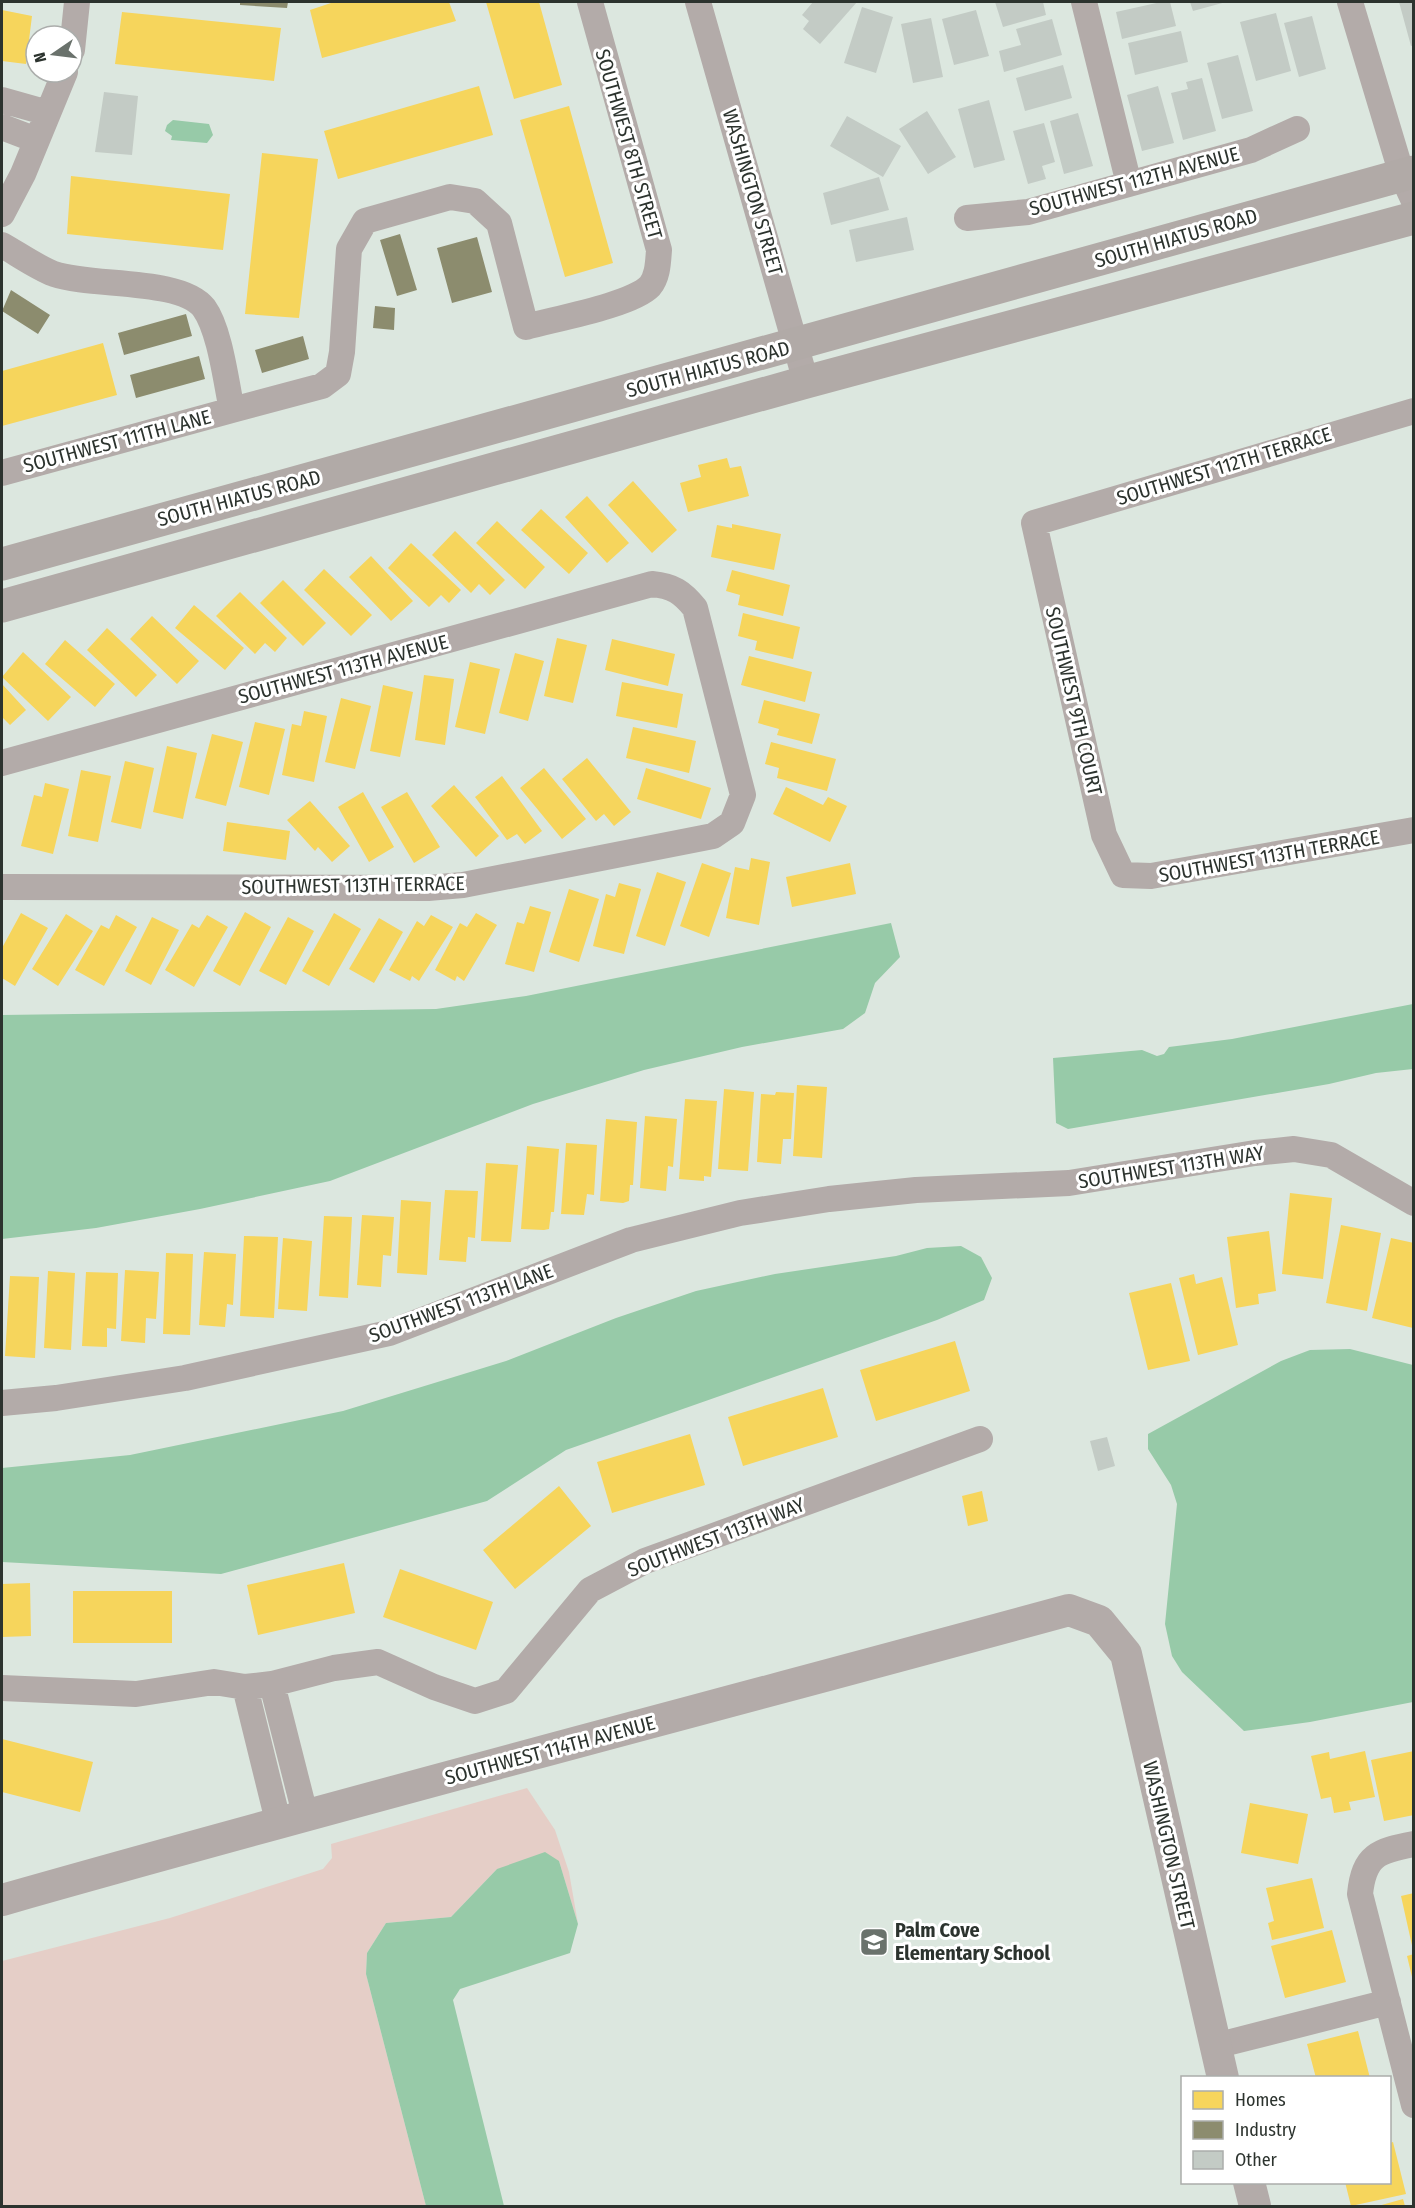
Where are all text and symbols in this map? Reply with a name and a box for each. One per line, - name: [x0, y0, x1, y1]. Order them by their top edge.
- north arrow: [24, 24, 84, 84]
- street label: SOUTHWEST 8TH STREET: [590, 46, 668, 242]
- text: N: [30, 51, 50, 64]
- street label: WASHINGTON STREET: [718, 106, 788, 279]
- street label: SOUTHWEST 112TH AVENUE: [1027, 141, 1241, 221]
- street label: SOUTH HIATUS ROAD: [1092, 203, 1260, 273]
- street label: SOUTH HIATUS ROAD: [624, 336, 792, 402]
- street label: SOUTHWEST 111TH LANE: [21, 404, 213, 478]
- street label: SOUTHWEST 112TH TERRACE: [1114, 422, 1334, 510]
- street label: SOUTH HIATUS ROAD: [155, 465, 323, 531]
- street label: SOUTHWEST 9TH COURT: [1041, 605, 1108, 798]
- street label: SOUTHWEST 113TH AVENUE: [235, 629, 451, 709]
- street label: SOUTHWEST 113TH TERRACE: [1157, 825, 1381, 887]
- street label: SOUTHWEST 113TH TERRACE: [241, 871, 465, 899]
- street label: SOUTHWEST 113TH WAY: [1076, 1140, 1266, 1194]
- street label: SOUTHWEST 113TH LANE: [366, 1259, 556, 1347]
- street label: SOUTHWEST 113TH WAY: [624, 1492, 808, 1582]
- street label: SOUTHWEST 114TH AVENUE: [442, 1710, 658, 1790]
- street label: WASHINGTON STREET: [1138, 1759, 1200, 1932]
- place label: Palm Cove Elementary School: [895, 1918, 1050, 1965]
- school or university icon: Palm Cove Elementary School: [858, 1926, 890, 1958]
- legend: [1181, 2076, 1391, 2184]
- text: Homes: [1235, 2089, 1286, 2111]
- text: Industry: [1235, 2119, 1296, 2141]
- text: Other: [1235, 2149, 1278, 2171]

